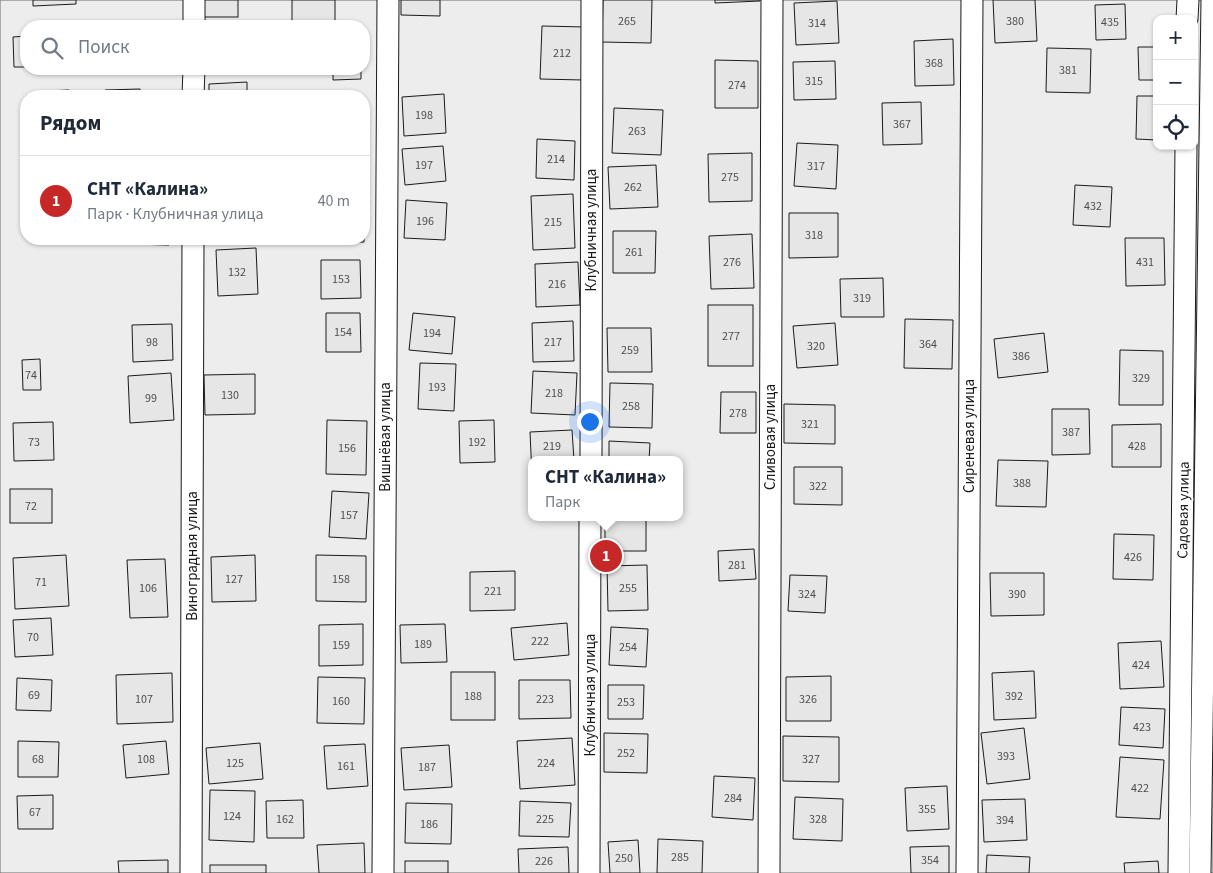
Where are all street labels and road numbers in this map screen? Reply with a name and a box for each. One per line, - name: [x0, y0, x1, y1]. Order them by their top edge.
- street label: Клубничная улица: [581, 169, 602, 291]
- street label: Сиреневая улица: [959, 379, 980, 493]
- street label: Вишнёвая улица: [375, 382, 396, 492]
- street label: Сливовая улица: [760, 384, 781, 490]
- street label: Садовая улица: [1172, 461, 1195, 559]
- street label: Виноградная улица: [182, 491, 203, 621]
- street label: Клубничная улица: [580, 634, 601, 756]

